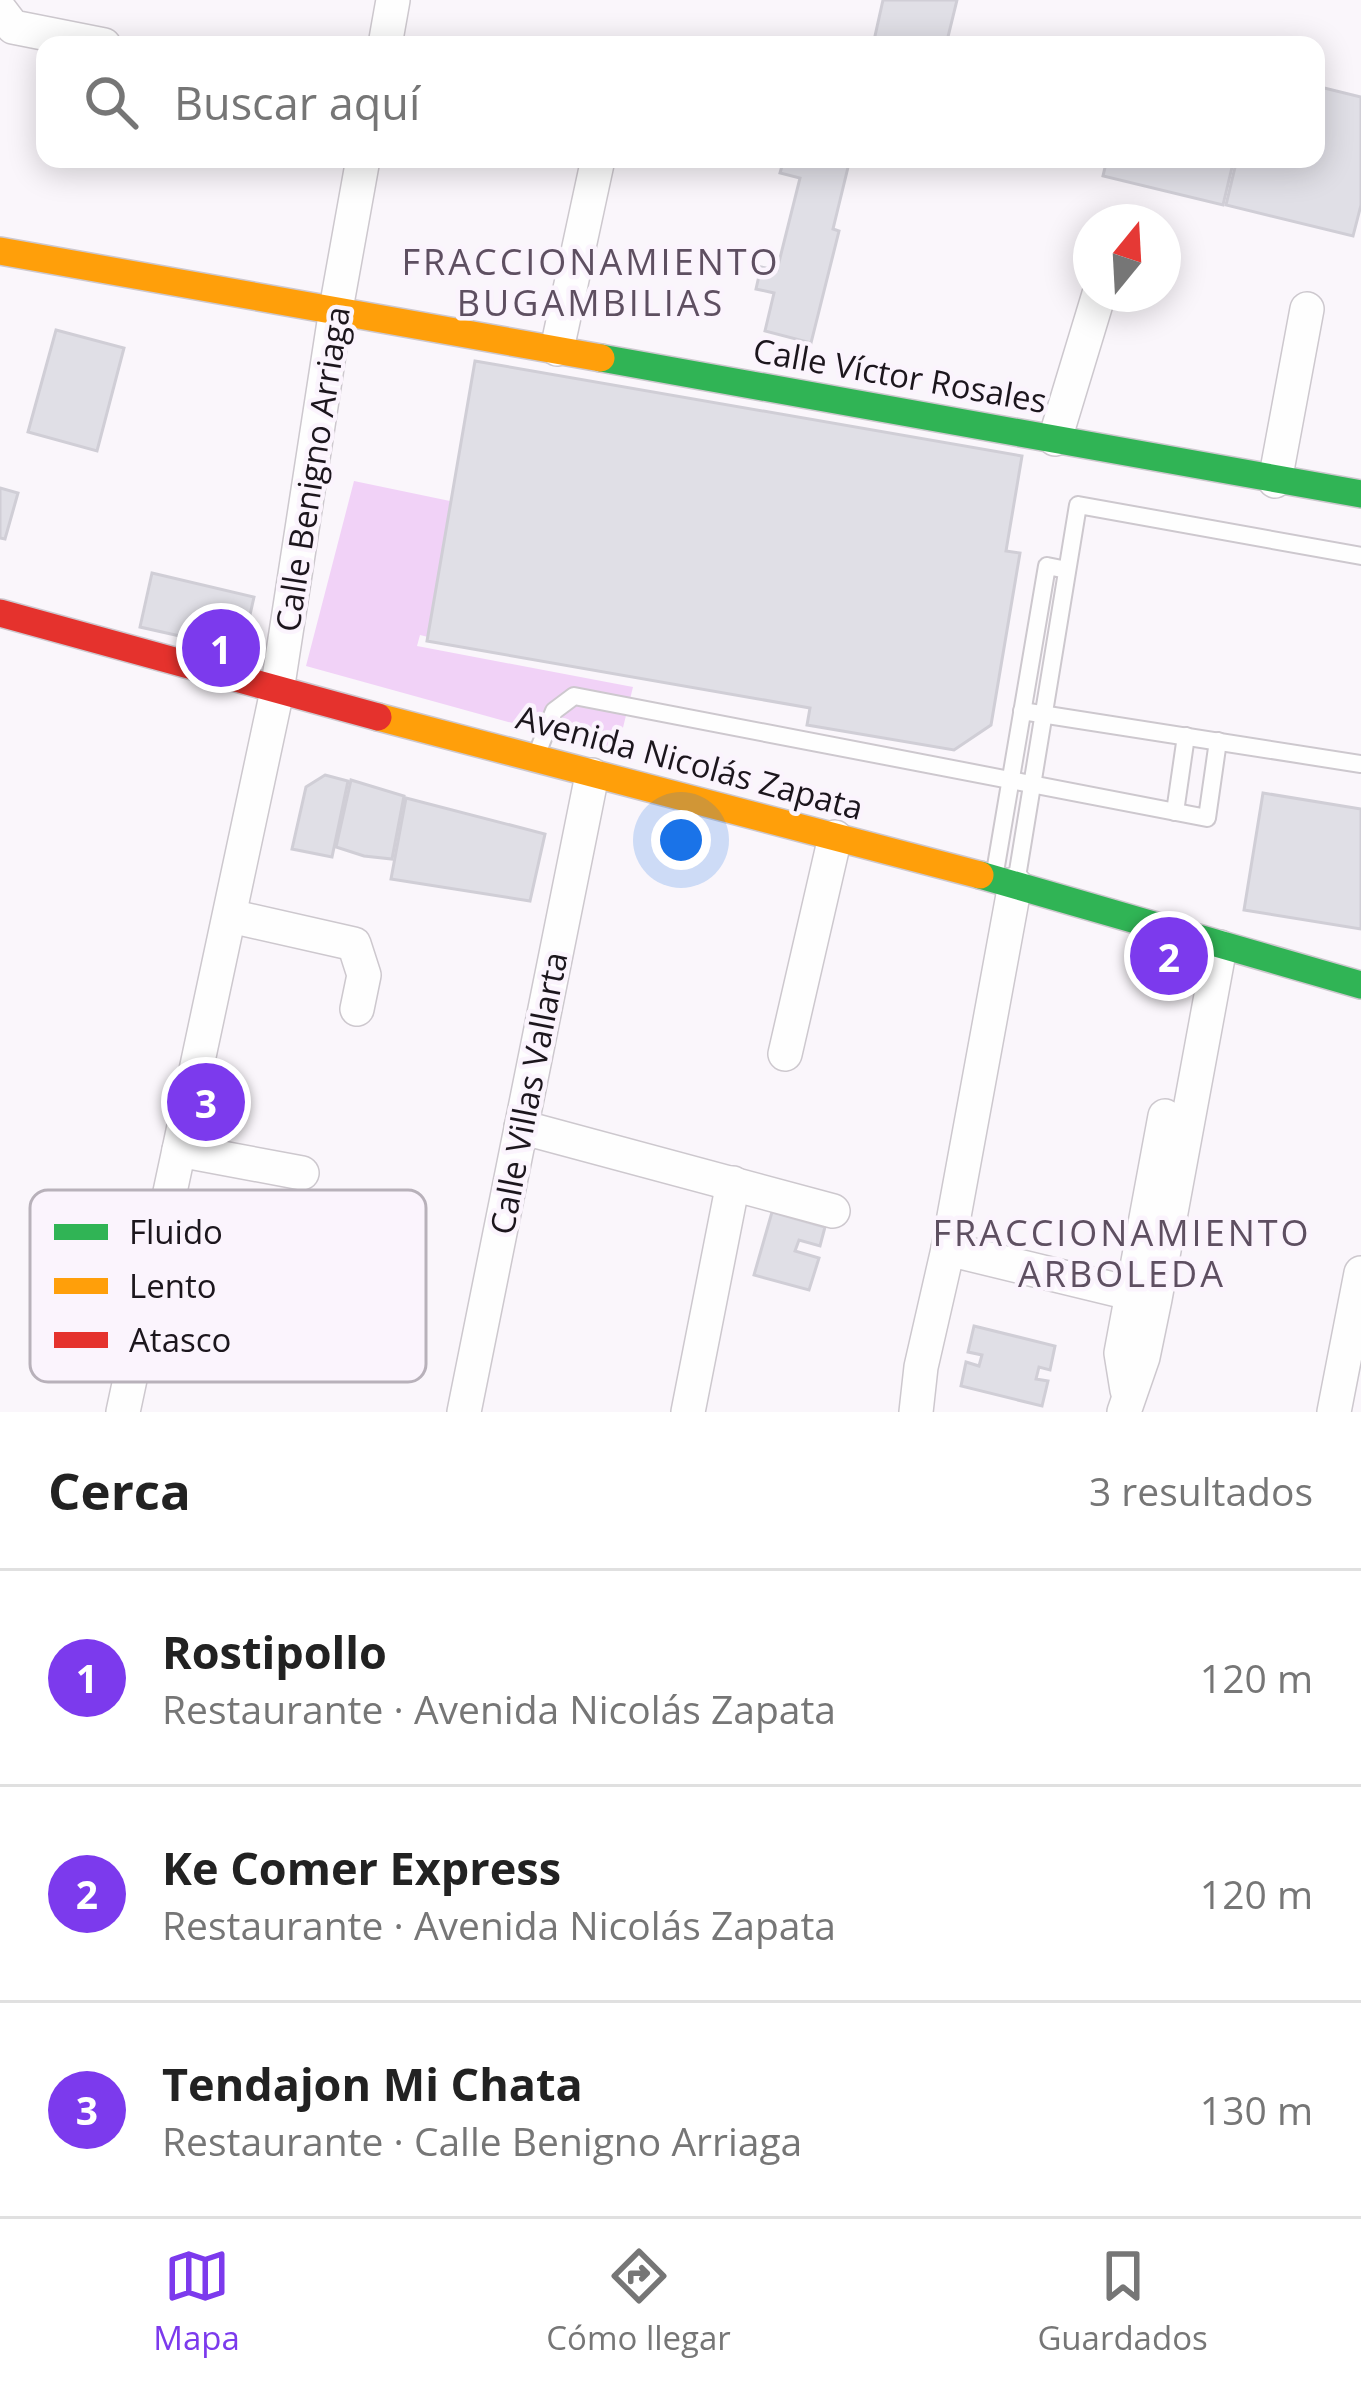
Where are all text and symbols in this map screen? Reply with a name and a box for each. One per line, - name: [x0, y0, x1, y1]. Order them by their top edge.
- search box: [36, 36, 1325, 168]
- icon: search: [78, 69, 144, 135]
- text: Buscar aquí: [174, 72, 420, 133]
- north arrow: [1073, 204, 1181, 312]
- district label: FRACCIONAMIENTO BUGAMBILIAS: [401, 237, 781, 327]
- street label: Calle Benigno Arriaga: [264, 303, 360, 635]
- street label: Calle Víctor Rosales: [750, 327, 1050, 423]
- pin: 1: [182, 603, 260, 693]
- street label: Avenida Nicolás Zapata: [512, 694, 868, 830]
- your location: [651, 810, 711, 870]
- pin: 2: [1130, 911, 1208, 1001]
- street label: Calle Villas Vallarta: [479, 948, 577, 1238]
- pin: 3: [167, 1057, 245, 1147]
- legend: [30, 1190, 426, 1382]
- district label: FRACCIONAMIENTO ARBOLEDA: [932, 1208, 1312, 1298]
- text: Fluido: [129, 1209, 223, 1254]
- text: Lento: [129, 1263, 217, 1308]
- text: Atasco: [129, 1317, 231, 1362]
- text: Cerca: [48, 1455, 191, 1525]
- text: 3 resultados: [1089, 1464, 1313, 1517]
- text: Rostipollo: [162, 1621, 387, 1682]
- text: 1: [76, 1651, 98, 1704]
- text: 120 m: [1200, 1651, 1313, 1704]
- text: Restaurante · Avenida Nicolás Zapata: [162, 1682, 836, 1735]
- text: Ke Comer Express: [162, 1837, 561, 1898]
- text: 2: [76, 1867, 98, 1920]
- text: 120 m: [1200, 1867, 1313, 1920]
- text: Restaurante · Avenida Nicolás Zapata: [162, 1898, 836, 1951]
- text: Tendajon Mi Chata: [162, 2053, 583, 2114]
- text: 3: [76, 2083, 98, 2136]
- text: 130 m: [1200, 2083, 1313, 2136]
- text: Restaurante · Calle Benigno Arriaga: [162, 2114, 802, 2167]
- tab: Mapa: [153, 2243, 240, 2360]
- tab: Cómo llegar: [546, 2243, 731, 2360]
- tab: Guardados: [1037, 2243, 1208, 2360]

